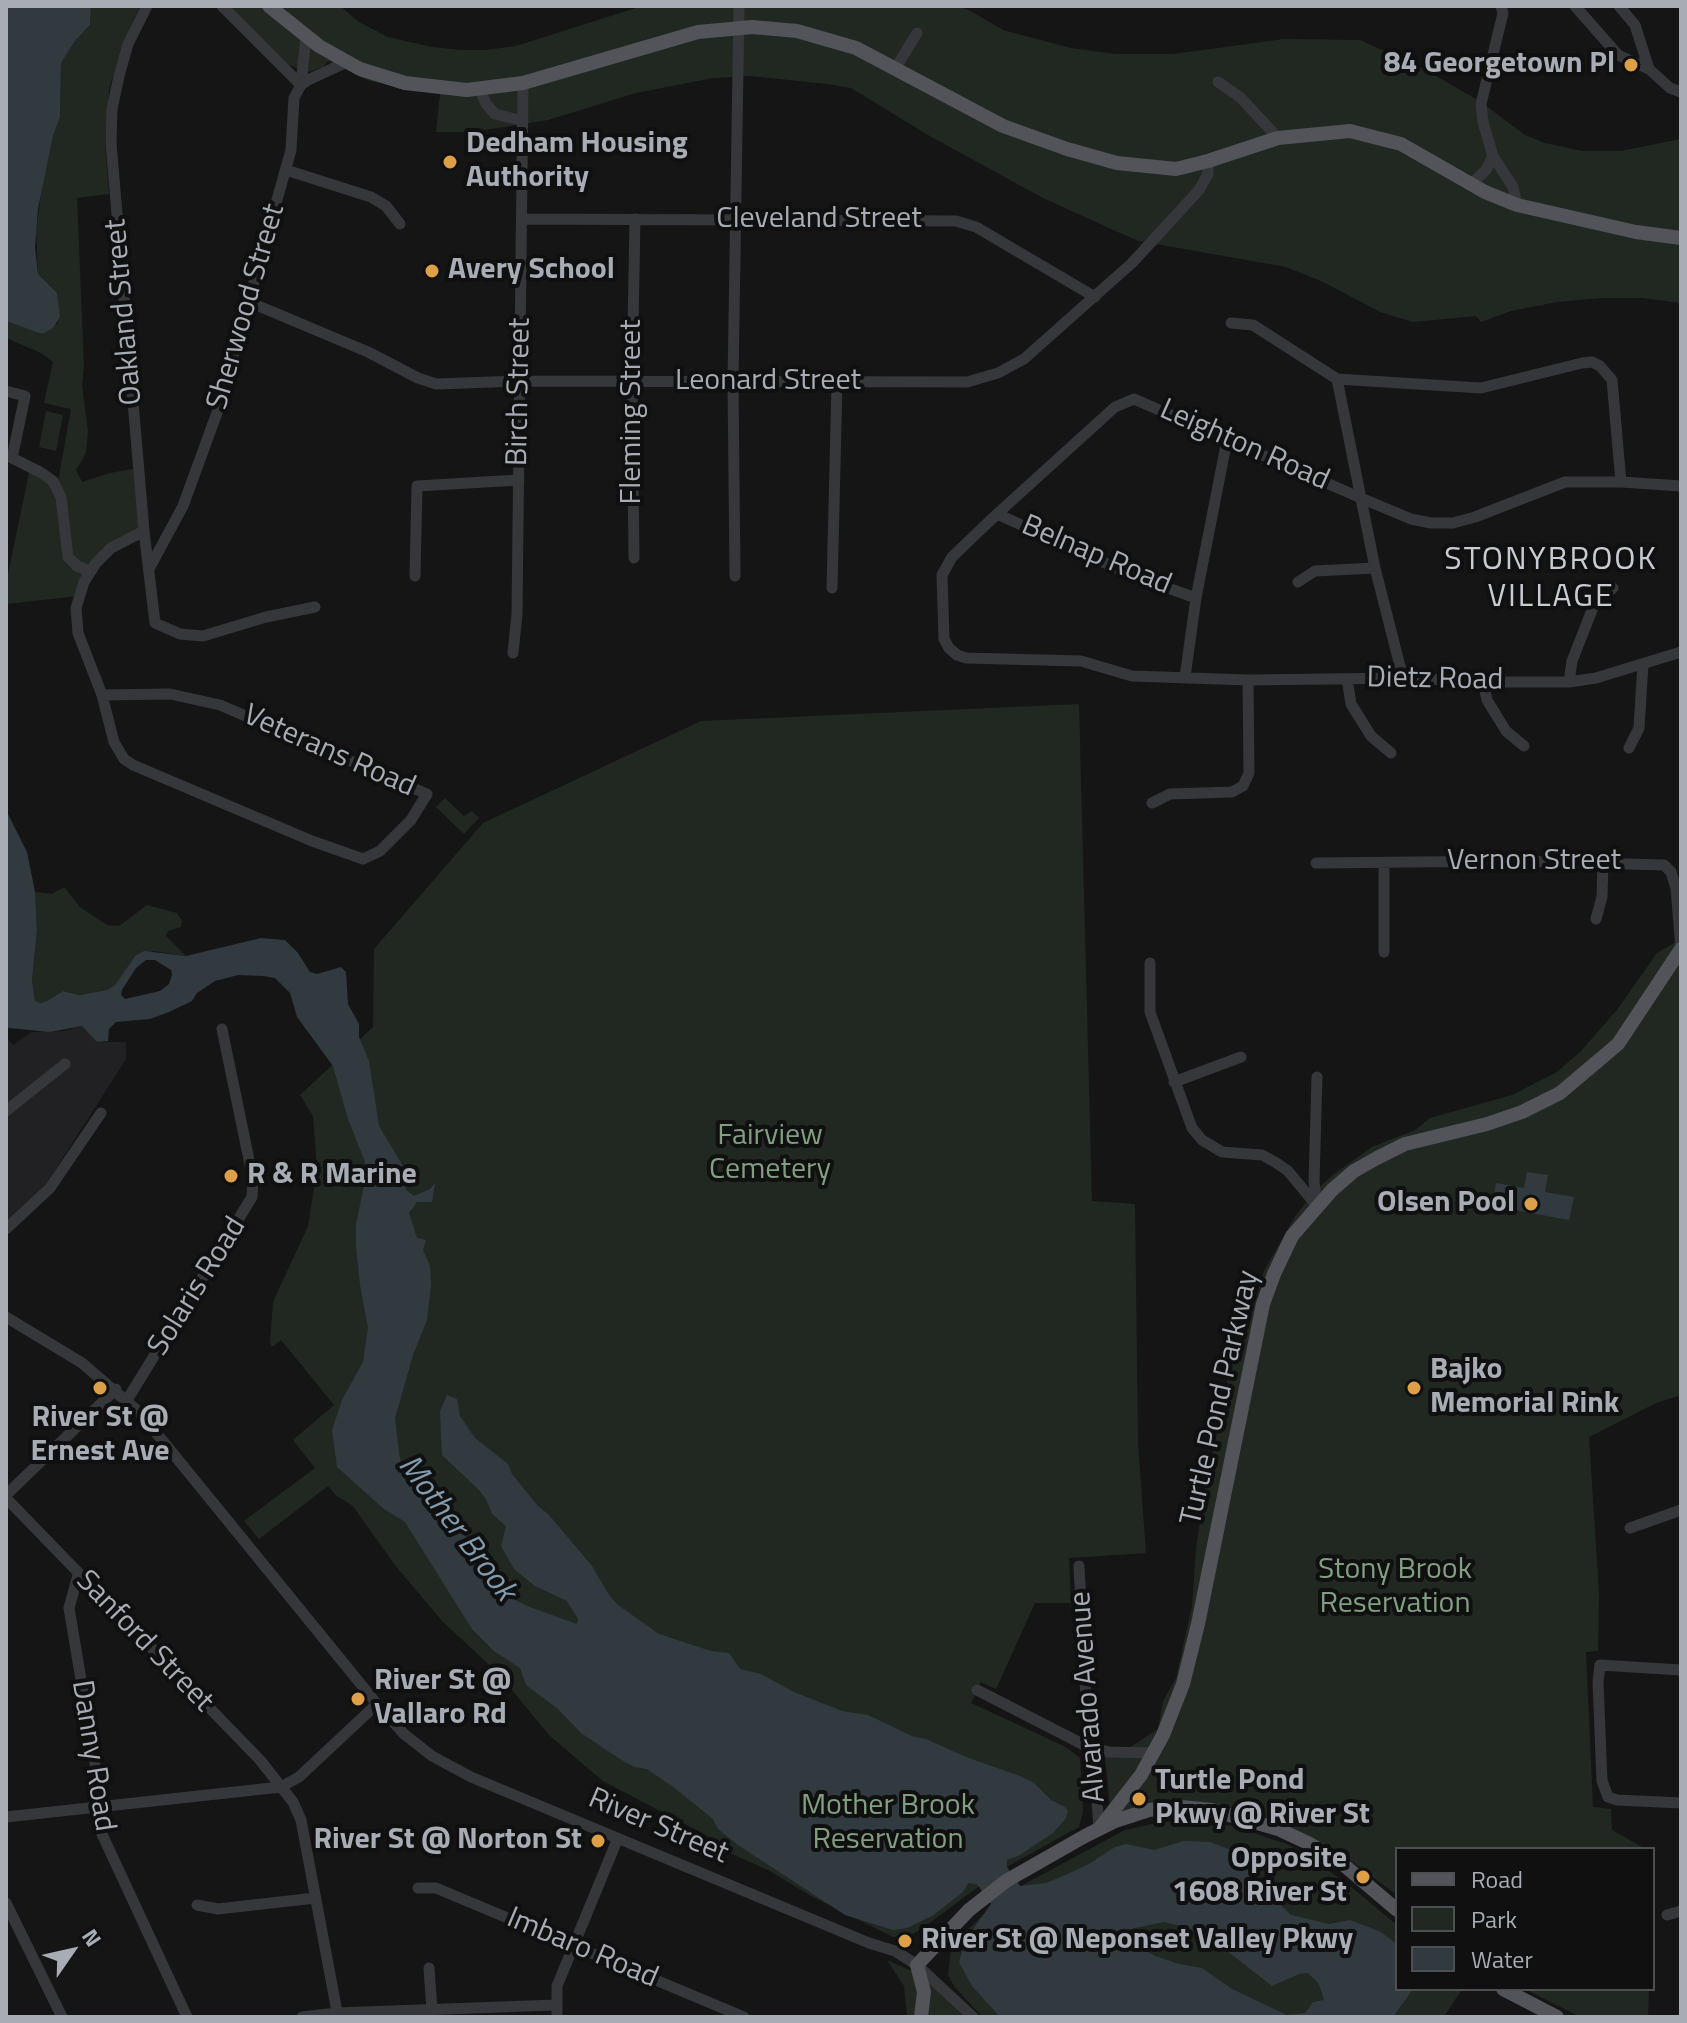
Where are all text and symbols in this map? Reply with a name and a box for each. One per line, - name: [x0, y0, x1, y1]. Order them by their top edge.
- place label: 84 Georgetown Pl: [1384, 47, 1615, 83]
- marker: 84 Georgetown Pl: [1622, 56, 1640, 74]
- place label: Dedham Housing Authority: [466, 127, 688, 198]
- marker: Dedham Housing Authority: [441, 153, 459, 171]
- street label: Sherwood Street: [200, 200, 294, 414]
- street label: Cleveland Street: [716, 202, 922, 238]
- street label: Oakland Street: [99, 217, 151, 407]
- place label: Avery School: [448, 253, 615, 289]
- marker: Avery School: [423, 262, 441, 280]
- street label: Birch Street: [501, 318, 539, 466]
- street label: Fleming Street: [615, 320, 651, 504]
- street label: Leonard Street: [675, 364, 861, 400]
- street label: Leighton Road: [1154, 393, 1334, 499]
- street label: Belnap Road: [1016, 508, 1176, 604]
- district label: STONYBROOK VILLAGE: [1444, 542, 1658, 617]
- street label: Dietz Road: [1366, 661, 1504, 699]
- street label: Veterans Road: [238, 698, 420, 806]
- street label: Vernon Street: [1447, 844, 1621, 880]
- park label: Fairview Cemetery: [709, 1119, 831, 1190]
- place label: R & R Marine: [247, 1158, 417, 1194]
- marker: R & R Marine: [222, 1167, 240, 1185]
- place label: Olsen Pool: [1377, 1186, 1515, 1222]
- marker: Olsen Pool: [1522, 1195, 1540, 1213]
- street label: Solaris Road: [141, 1211, 255, 1363]
- street label: Turtle Pond Parkway: [1174, 1267, 1268, 1529]
- place label: Bajko Memorial Rink: [1430, 1353, 1619, 1424]
- marker: River St @ Ernest Ave: [91, 1379, 109, 1397]
- marker: Bajko Memorial Rink: [1405, 1379, 1423, 1397]
- place label: River St @ Ernest Ave: [30, 1401, 170, 1472]
- water label: Mother Brook: [389, 1449, 523, 1609]
- park label: Stony Brook Reservation: [1318, 1553, 1472, 1624]
- street label: Sanford Street: [68, 1564, 220, 1720]
- street label: Alvarado Avenue: [1064, 1590, 1114, 1804]
- place label: River St @ Vallaro Rd: [374, 1664, 511, 1734]
- street label: Danny Road: [62, 1678, 122, 1834]
- marker: River St @ Vallaro Rd: [349, 1690, 367, 1708]
- place label: Turtle Pond Pkwy @ River St: [1155, 1764, 1370, 1834]
- street label: River Street: [583, 1781, 733, 1873]
- park label: Mother Brook Reservation: [801, 1789, 975, 1860]
- marker: Turtle Pond Pkwy @ River St: [1130, 1790, 1148, 1808]
- place label: River St @ Norton St: [314, 1823, 582, 1859]
- marker: River St @ Norton St: [589, 1832, 607, 1850]
- place label: Opposite 1608 River St: [1172, 1842, 1347, 1912]
- legend: [1395, 1847, 1655, 1991]
- text: Road: [1471, 1861, 1523, 1897]
- marker: Opposite 1608 River St: [1354, 1868, 1372, 1886]
- street label: Imbaro Road: [501, 1901, 663, 1997]
- text: Park: [1471, 1901, 1517, 1937]
- north arrow: [32, 1911, 112, 1991]
- text: N: [74, 1922, 110, 1953]
- place label: River St @ Neponset Valley Pkwy: [921, 1923, 1353, 1959]
- marker: River St @ Neponset Valley Pkwy: [896, 1932, 914, 1950]
- text: Water: [1471, 1941, 1533, 1977]

